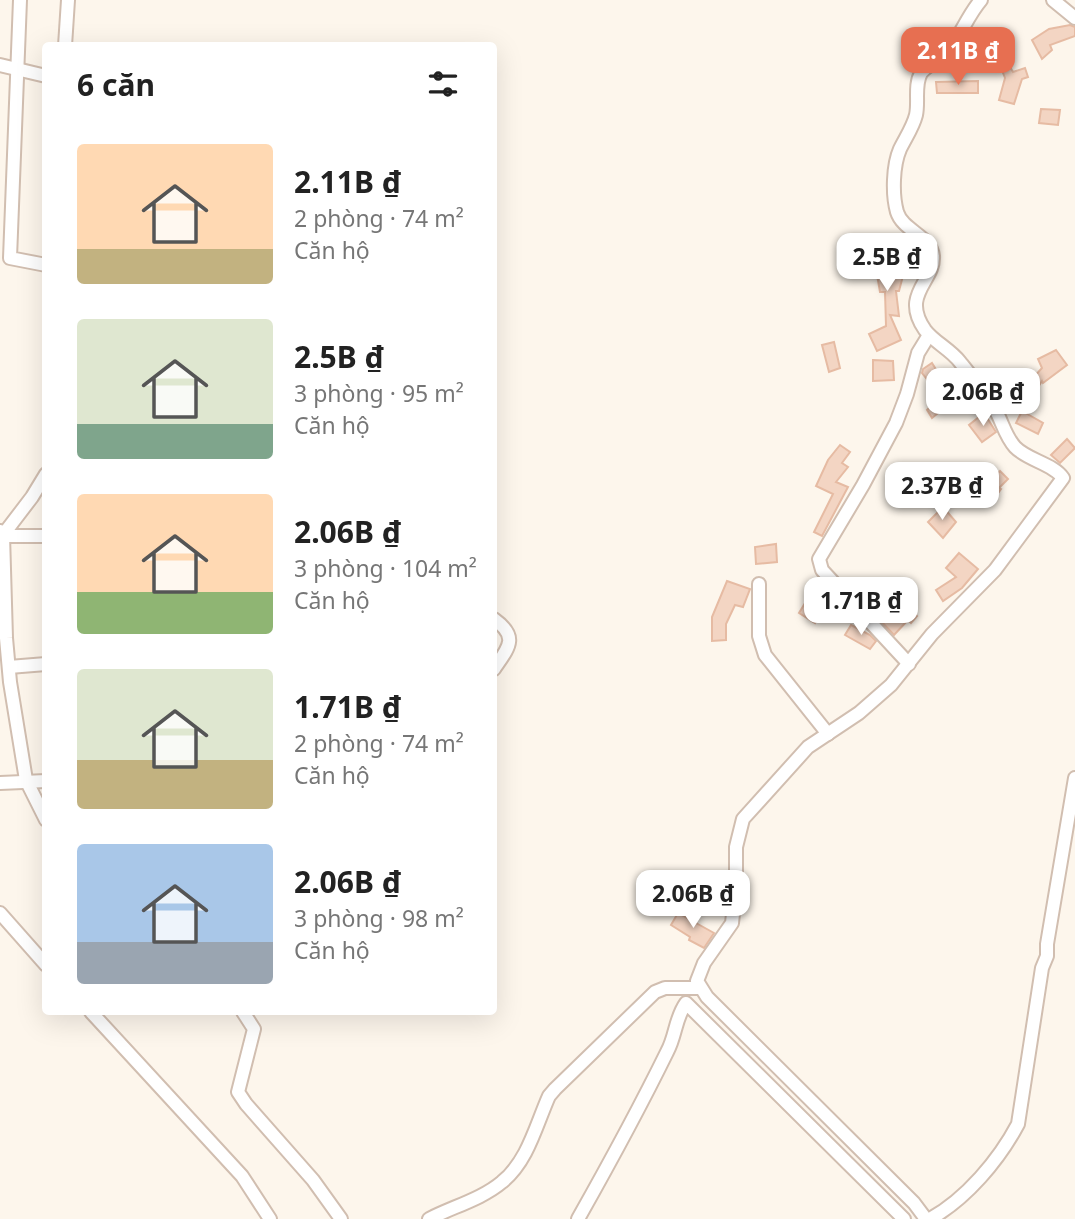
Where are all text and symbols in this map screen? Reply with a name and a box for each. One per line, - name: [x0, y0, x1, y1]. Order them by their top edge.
- pin: 2.11B ₫: [893, 28, 1023, 87]
- text: 2.11B ₫: [917, 34, 999, 66]
- text: 6 căn: [77, 64, 155, 105]
- icon: filters: [424, 65, 462, 103]
- text: 2.11B ₫: [294, 161, 401, 202]
- icon: home: [133, 172, 217, 256]
- text: 2 phòng · 74 m²: [294, 202, 464, 234]
- pin: 2.5B ₫: [830, 233, 944, 293]
- text: Căn hộ: [294, 234, 370, 266]
- text: 2.5B ₫: [853, 240, 921, 272]
- text: 2.5B ₫: [294, 336, 384, 377]
- icon: home: [133, 347, 217, 431]
- pin: 2.06B ₫: [918, 368, 1048, 428]
- text: 2.06B ₫: [942, 375, 1024, 407]
- text: 3 phòng · 95 m²: [294, 377, 464, 409]
- text: Căn hộ: [294, 409, 370, 441]
- pin: 2.37B ₫: [877, 462, 1007, 522]
- text: 2.37B ₫: [901, 469, 983, 501]
- text: 2.06B ₫: [294, 511, 401, 552]
- icon: home: [133, 522, 217, 606]
- text: 3 phòng · 104 m²: [294, 552, 477, 584]
- pin: 1.71B ₫: [796, 578, 926, 637]
- text: Căn hộ: [294, 584, 370, 616]
- text: 1.71B ₫: [820, 584, 902, 616]
- text: 1.71B ₫: [294, 686, 401, 727]
- icon: home: [133, 697, 217, 781]
- text: 2 phòng · 74 m²: [294, 727, 464, 759]
- text: Căn hộ: [294, 759, 370, 791]
- text: 2.06B ₫: [294, 861, 401, 902]
- pin: 2.06B ₫: [628, 870, 758, 930]
- icon: home: [133, 872, 217, 956]
- text: 2.06B ₫: [652, 877, 734, 909]
- text: 3 phòng · 98 m²: [294, 902, 464, 934]
- text: Căn hộ: [294, 934, 370, 966]

